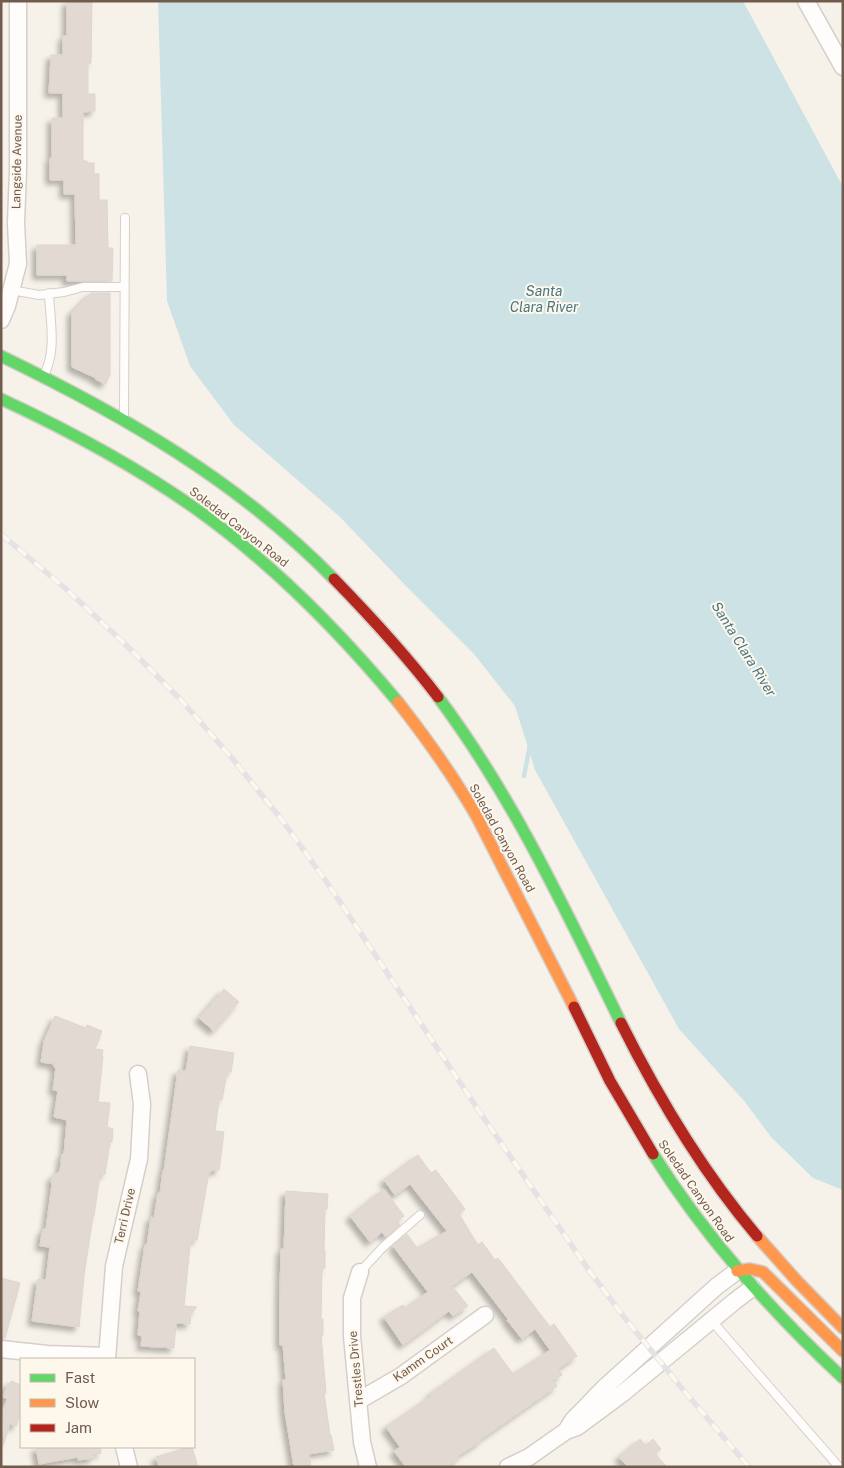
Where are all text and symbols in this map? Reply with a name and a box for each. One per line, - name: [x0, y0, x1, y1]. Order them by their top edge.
- street label: Langside Avenue: [9, 114, 25, 209]
- water label: Santa Clara River: [510, 283, 579, 315]
- street label: Soledad Canyon Road: [187, 484, 291, 570]
- water label: Santa Clara River: [708, 599, 780, 700]
- street label: Soledad Canyon Road: [466, 781, 538, 895]
- street label: Soledad Canyon Road: [655, 1137, 737, 1245]
- street label: Terri Drive: [112, 1186, 138, 1245]
- street label: Trestles Drive: [346, 1330, 366, 1408]
- street label: Kamm Court: [390, 1333, 456, 1385]
- legend: [20, 1358, 195, 1448]
- text: Fast: [65, 1369, 95, 1386]
- text: Slow: [65, 1394, 100, 1411]
- text: Jam: [65, 1419, 92, 1436]

